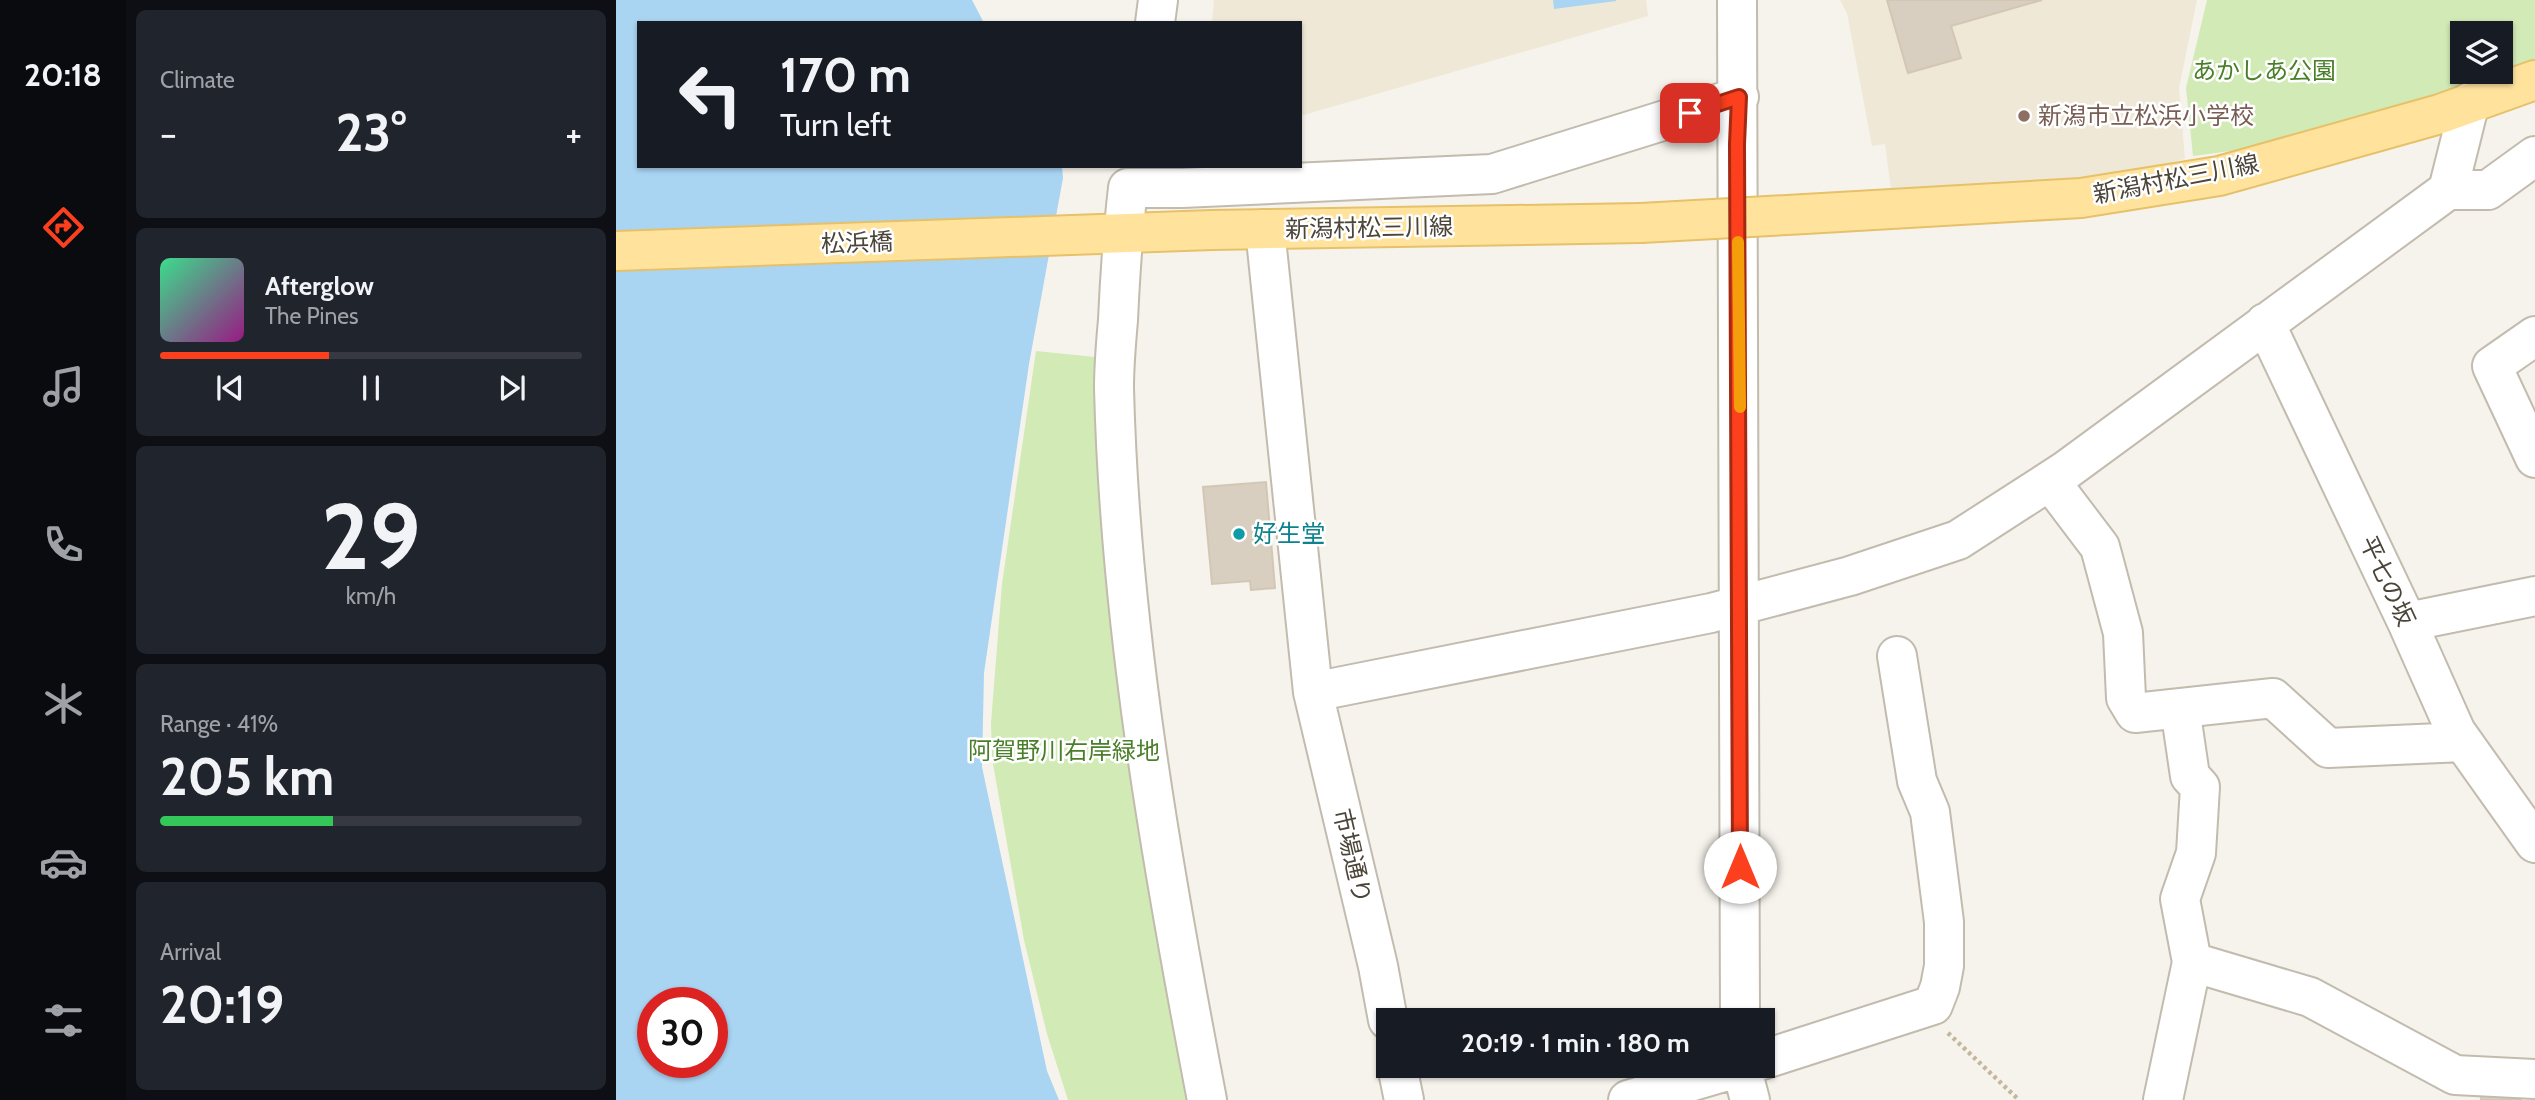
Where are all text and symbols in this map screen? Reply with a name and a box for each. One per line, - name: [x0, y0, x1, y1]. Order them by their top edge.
- map controls: [2450, 21, 2513, 84]
- button: layers: [2450, 21, 2513, 84]
- text: 170 m: [780, 45, 911, 104]
- icon: left: [665, 49, 756, 140]
- text: 20:18: [24, 55, 102, 94]
- park label: あかしあ公園: [2192, 56, 2336, 85]
- text: Climate: [160, 66, 235, 94]
- pin: [1660, 83, 1720, 143]
- icon: arrive: [1671, 94, 1709, 132]
- text: 23°: [336, 101, 406, 164]
- place label: 新潟市立松浜小学校: [2038, 101, 2254, 130]
- text: Turn left: [780, 105, 891, 144]
- marker: 新潟市立松浜小学校: [2016, 108, 2032, 124]
- text: −: [160, 110, 177, 157]
- text: +: [565, 110, 582, 157]
- street label: 新潟村松三川線: [2091, 148, 2261, 209]
- icon: directions: [39, 203, 88, 252]
- street label: 新潟村松三川線: [1285, 212, 1453, 243]
- street label: 松浜橋: [820, 227, 893, 258]
- text: Afterglow: [265, 270, 374, 302]
- text: The Pines: [265, 302, 359, 330]
- icon: music: [39, 362, 88, 411]
- icon: previous: [211, 369, 249, 407]
- icon: pause: [352, 369, 390, 407]
- icon: next: [493, 369, 531, 407]
- text: 29: [321, 481, 421, 592]
- place label: 好生堂: [1253, 519, 1325, 548]
- icon: phone: [39, 520, 88, 569]
- marker: 好生堂: [1231, 526, 1247, 542]
- street label: 平七の坂: [2354, 531, 2421, 630]
- text: km/h: [346, 582, 396, 610]
- icon: climate: [39, 679, 88, 728]
- text: Range · 41%: [160, 710, 278, 738]
- park label: 阿賀野川右岸緑地: [968, 736, 1160, 765]
- text: 205 km: [160, 745, 334, 808]
- street label: 市場通り: [1328, 806, 1377, 906]
- position arrow: [1703, 830, 1777, 904]
- icon: car: [39, 838, 88, 887]
- text: Arrival: [160, 938, 221, 966]
- text: 20:19: [160, 973, 284, 1036]
- speed limit sign: 30: [637, 987, 728, 1078]
- icon: filters: [39, 996, 88, 1045]
- text: 20:19 · 1 min · 180 m: [1461, 1027, 1690, 1059]

